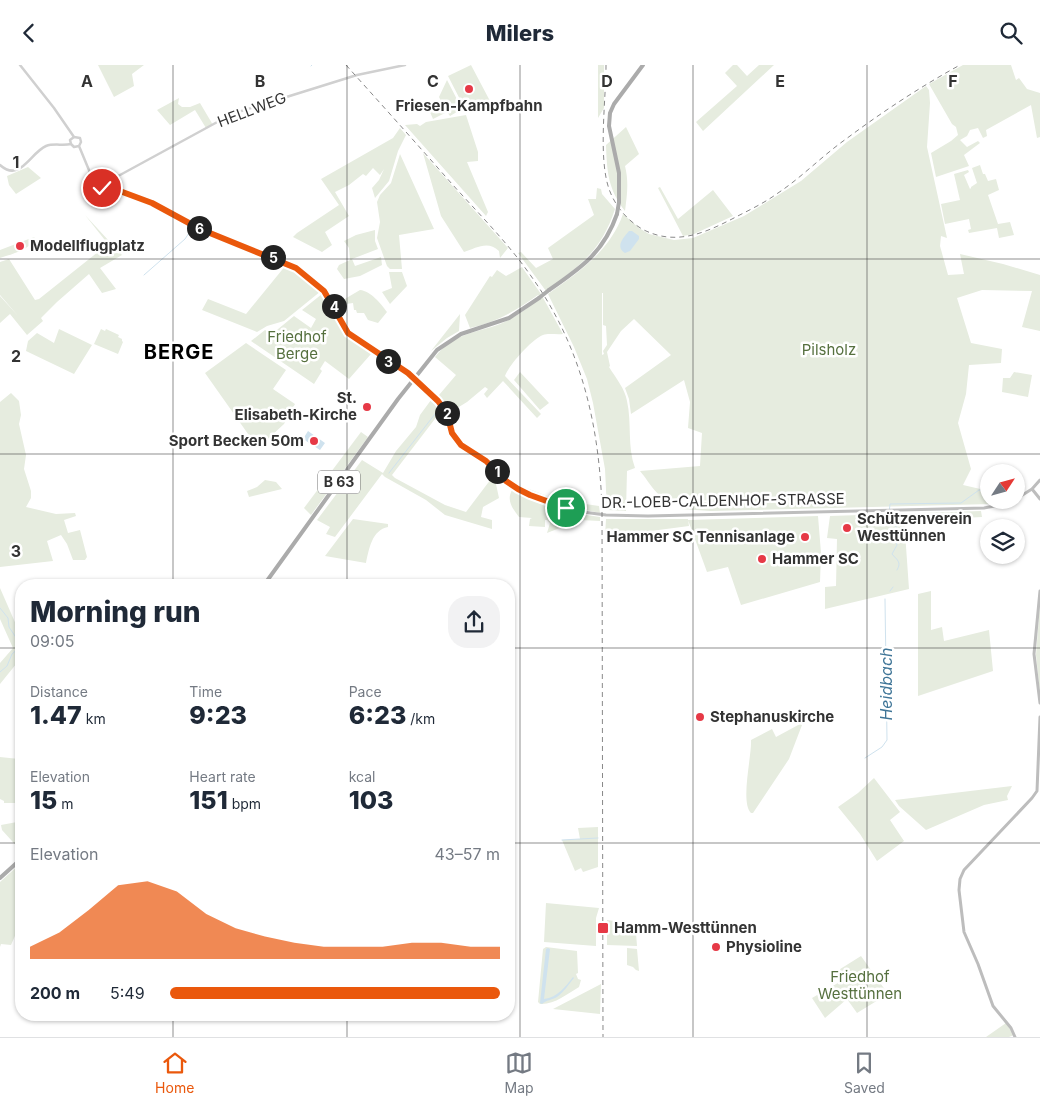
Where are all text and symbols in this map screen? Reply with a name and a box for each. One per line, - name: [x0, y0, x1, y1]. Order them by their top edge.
- icon: back: [15, 19, 43, 47]
- icon: search: [997, 19, 1025, 47]
- text: Milers: [486, 20, 554, 46]
- text: A: [81, 71, 93, 91]
- text: B: [255, 71, 265, 91]
- text: C: [427, 71, 439, 91]
- text: D: [601, 71, 613, 91]
- text: E: [775, 71, 785, 91]
- text: F: [948, 71, 958, 91]
- marker: Friesen-Kampfbahn: [463, 83, 475, 95]
- street label: HELLWEG: [215, 88, 289, 131]
- place label: Friesen-Kampfbahn: [395, 96, 543, 115]
- text: 1: [13, 152, 19, 172]
- pin: [81, 167, 123, 209]
- icon: check: [88, 174, 116, 202]
- pin: 6: [186, 215, 212, 241]
- text: 6: [195, 220, 204, 237]
- place label: Modellflugplatz: [30, 236, 145, 255]
- marker: Modellflugplatz: [14, 240, 26, 252]
- pin: 5: [260, 245, 286, 269]
- text: 5: [269, 249, 278, 266]
- pin: 4: [322, 293, 346, 319]
- text: 4: [330, 298, 339, 315]
- park label: Friedhof Berge: [267, 327, 327, 363]
- district label: BERGE: [144, 340, 214, 364]
- park label: Pilsholz: [802, 340, 856, 359]
- text: 2: [11, 346, 21, 366]
- pin: 3: [376, 349, 400, 373]
- text: 3: [384, 353, 393, 370]
- place label: St. Elisabeth-Kirche: [235, 388, 357, 424]
- marker: St. Elisabeth-Kirche: [361, 401, 373, 413]
- pin: 2: [434, 401, 460, 425]
- text: 2: [443, 405, 452, 422]
- place label: Sport Becken 50m: [169, 431, 304, 450]
- marker: Sport Becken 50m: [308, 435, 320, 447]
- pin: 1: [484, 459, 510, 483]
- text: 1: [494, 463, 501, 480]
- north arrow: [980, 464, 1025, 509]
- map controls: [980, 464, 1025, 564]
- road number: B 63: [318, 471, 360, 493]
- pin: [545, 487, 587, 529]
- street label: DR.-LOEB-CALDENHOF-STRASSE: [601, 489, 845, 512]
- icon: arrive: [552, 494, 580, 522]
- place label: Schützenverein Westtünnen: [857, 509, 972, 545]
- button: layers: [980, 519, 1025, 564]
- marker: Schützenverein Westtünnen: [841, 522, 853, 534]
- place label: Hammer SC Tennisanlage: [606, 527, 795, 546]
- marker: Hammer SC Tennisanlage: [799, 531, 811, 543]
- text: 3: [11, 541, 21, 561]
- place label: Hammer SC: [772, 549, 859, 568]
- marker: Hammer SC: [756, 553, 768, 565]
- text: Morning run: [30, 595, 200, 629]
- button: share: [448, 596, 500, 648]
- text: 09:05: [30, 631, 74, 651]
- water label: Heidbach: [876, 647, 896, 721]
- text: Distance: [30, 683, 88, 700]
- text: Time: [189, 683, 222, 700]
- text: Pace: [349, 683, 382, 700]
- text: 1.47: [30, 700, 82, 730]
- text: 9:23: [189, 700, 247, 730]
- text: 6:23: [349, 700, 406, 730]
- place label: Stephanuskirche: [710, 707, 834, 726]
- text: km: [82, 710, 106, 727]
- text: /km: [406, 710, 435, 727]
- marker: Stephanuskirche: [694, 711, 706, 723]
- text: Elevation: [30, 768, 90, 785]
- text: Heart rate: [189, 768, 256, 785]
- text: kcal: [349, 768, 375, 785]
- text: 15: [30, 785, 57, 815]
- text: 151: [189, 785, 228, 815]
- text: 103: [349, 785, 393, 815]
- text: m: [57, 795, 74, 812]
- text: bpm: [228, 795, 261, 812]
- text: Elevation: [30, 844, 99, 864]
- text: 43–57 m: [434, 844, 500, 864]
- place label: Hamm-Westtünnen: [614, 918, 757, 937]
- marker: Hamm-Westtünnen: [596, 921, 610, 935]
- place label: Physioline: [726, 937, 802, 956]
- marker: Physioline: [710, 941, 722, 953]
- park label: Friedhof Westtünnen: [818, 967, 902, 1003]
- text: 200 m: [30, 983, 80, 1003]
- text: 5:49: [110, 983, 145, 1003]
- tab: Home: [155, 1049, 194, 1096]
- tab: Map: [505, 1049, 534, 1096]
- tab: Saved: [844, 1049, 885, 1096]

